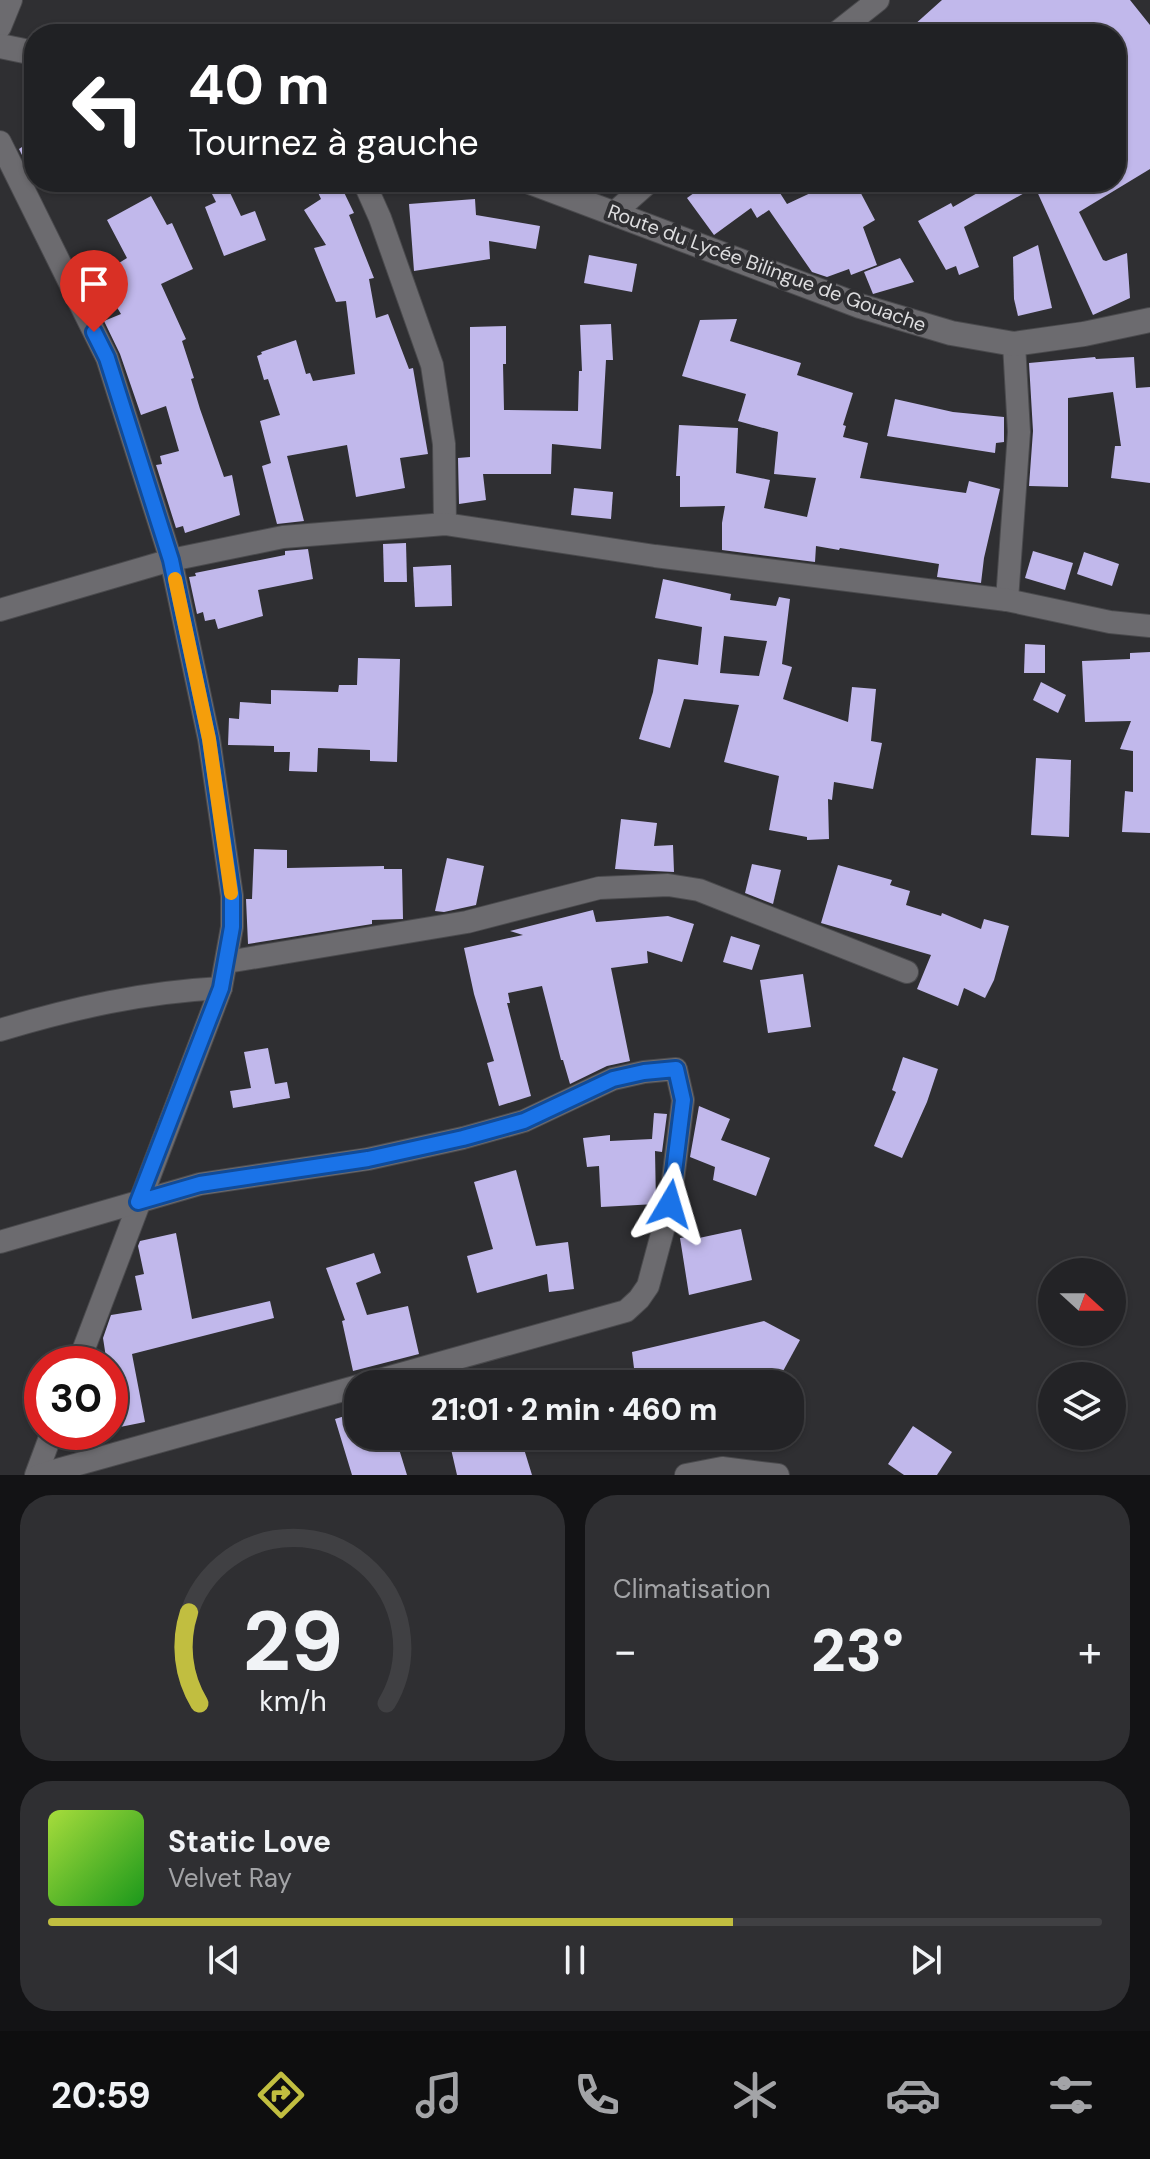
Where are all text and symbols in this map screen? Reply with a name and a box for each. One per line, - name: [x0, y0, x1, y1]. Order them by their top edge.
- text: 40 m: [188, 48, 330, 121]
- icon: left: [56, 56, 160, 160]
- text: Tournez à gauche: [188, 119, 479, 166]
- street label: Route du Lycée Bilingue de Gouache: [604, 198, 930, 338]
- pin: [60, 250, 128, 332]
- icon: arrive: [72, 262, 116, 306]
- position arrow: [628, 1162, 712, 1246]
- north arrow: [1038, 1258, 1126, 1346]
- map controls: [1038, 1258, 1126, 1450]
- speed limit sign: 30: [24, 1346, 128, 1450]
- button: layers: [1038, 1362, 1126, 1450]
- text: 21:01 · 2 min · 460 m: [431, 1390, 717, 1429]
- text: Climatisation: [613, 1572, 771, 1606]
- text: 29: [242, 1587, 343, 1696]
- text: 23°: [811, 1611, 904, 1690]
- text: −: [613, 1622, 637, 1680]
- text: +: [1078, 1622, 1102, 1680]
- text: km/h: [259, 1683, 326, 1720]
- text: Static Love: [168, 1822, 331, 1861]
- text: Velvet Ray: [168, 1861, 292, 1895]
- icon: previous: [202, 1938, 246, 1982]
- icon: pause: [553, 1938, 597, 1982]
- icon: next: [904, 1938, 948, 1982]
- icon: directions: [253, 2067, 309, 2123]
- icon: music: [411, 2067, 467, 2123]
- icon: phone: [569, 2067, 625, 2123]
- icon: climate: [727, 2067, 783, 2123]
- icon: car: [885, 2067, 941, 2123]
- icon: filters: [1043, 2067, 1099, 2123]
- text: 20:59: [51, 2072, 151, 2119]

